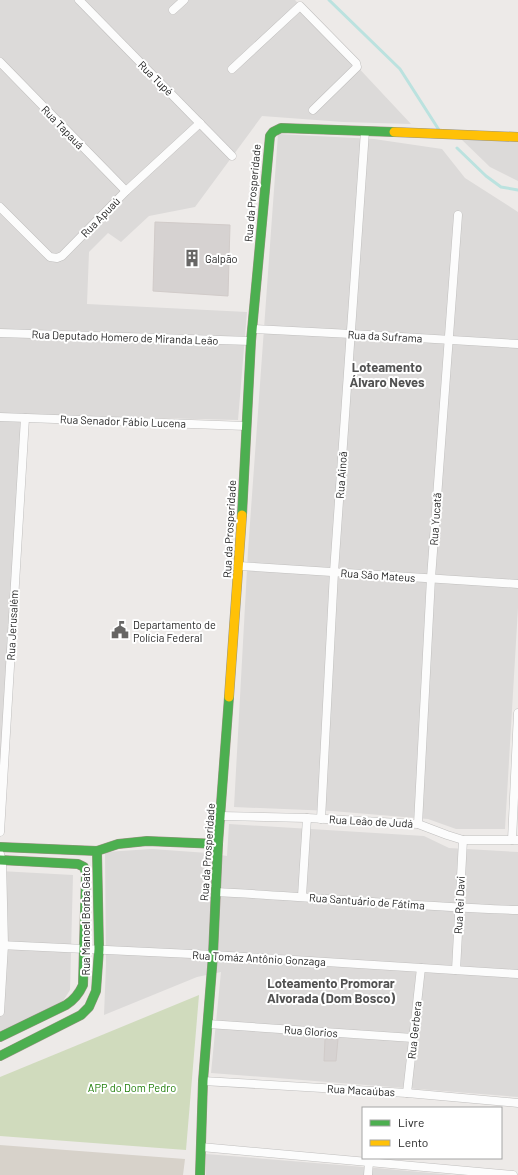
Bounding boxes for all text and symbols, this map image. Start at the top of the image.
street label: Rua Tupé [136,58,176,98]
street label: Rua Tapauá [39,103,87,151]
street label: Rua da Prosperidade [241,143,263,242]
street label: Rua Apuaú [78,194,122,240]
building icon: Galpão [182,248,202,268]
place label: Galpão [205,252,237,265]
street label: Rua Deputado Homero de Miranda Leão [31,327,219,347]
street label: Rua da Suframa [347,328,423,344]
district label: Loteamento Álvaro Neves [349,359,425,390]
street label: Rua Senador Fábio Lucena [60,412,186,430]
street label: Rua Ainoã [333,451,349,499]
street label: Rua da Prosperidade [220,479,238,578]
street label: Rua Yucatã [427,492,443,546]
street label: Rua São Mateus [340,566,416,584]
street label: Rua Jerusalém [4,589,20,661]
place label: Departamento de Polícia Federal [133,618,216,644]
public building icon: Departamento de Polícia Federal [110,620,130,640]
street label: Rua da Prosperidade [197,802,217,901]
street label: Rua Leão de Judá [329,812,413,830]
street label: Rua Manoel Borba Gato [79,866,92,976]
street label: Rua Rei Davi [451,875,467,934]
street label: Rua Santuário de Fátima [309,890,425,912]
street label: Rua Tomáz Antônio Gonzaga [192,948,326,968]
district label: Loteamento Promorar Alvorada (Dom Bosco) [267,975,395,1006]
street label: Rua Gerbera [404,1000,424,1060]
street label: Rua Glorios [284,1023,338,1039]
park label: APP do Dom Pedro [88,1081,176,1094]
street label: Rua Macaúbas [327,1082,395,1098]
legend [362,1107,502,1159]
text: Livre [398,1115,424,1129]
text: Lento [398,1135,428,1149]

